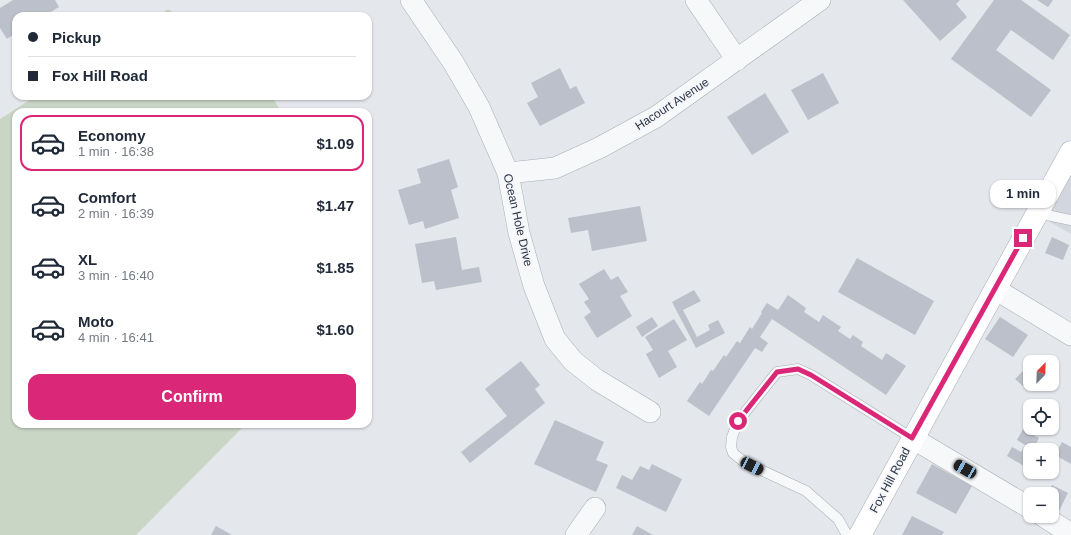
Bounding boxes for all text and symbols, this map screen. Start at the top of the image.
text: Pickup [52,29,101,46]
text: Fox Hill Road [52,67,148,84]
street label: Hacourt Avenue [632,75,712,133]
icon: car [30,125,66,161]
text: Economy [78,127,146,144]
text: $1.09 [316,135,354,152]
text: 1 min · 16:38 [78,144,154,159]
street label: Ocean Hole Drive [501,172,536,268]
callout: 1 min [990,180,1056,208]
text: 1 min [1006,186,1040,201]
icon: car [30,187,66,223]
text: Comfort [78,189,136,206]
text: $1.47 [316,197,354,214]
text: 2 min · 16:39 [78,206,154,221]
route end [1014,229,1032,247]
icon: car [30,249,66,285]
text: XL [78,251,97,268]
text: $1.85 [316,259,354,276]
text: 3 min · 16:40 [78,268,154,283]
icon: car [30,311,66,347]
text: Moto [78,313,114,330]
text: $1.60 [316,321,354,338]
text: 4 min · 16:41 [78,330,154,345]
north arrow [1023,355,1059,391]
map controls [1023,355,1059,523]
button: Confirm [28,374,356,420]
button: locate [1023,399,1059,435]
route start [729,412,747,430]
button: + [1023,443,1059,479]
street label: Fox Hill Road [867,445,913,515]
car [739,455,765,477]
car [952,458,978,480]
button: − [1023,487,1059,523]

